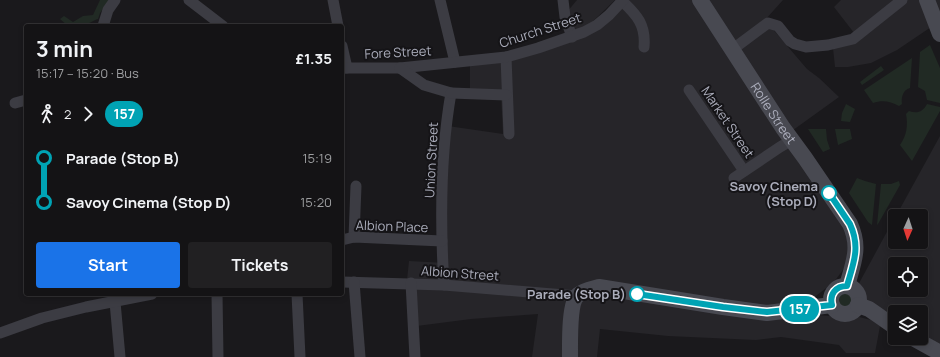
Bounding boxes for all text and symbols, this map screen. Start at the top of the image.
street label: Church Street [497,8,583,52]
text: 3 min [36,34,93,64]
street label: Fore Street [364,41,432,63]
text: £1.35 [295,48,332,69]
text: 15:17 – 15:20 · Bus [36,64,139,82]
street label: Rolle Street [747,79,801,148]
street label: Market Street [697,83,759,161]
icon: walk [36,103,58,125]
icon: forward [77,103,99,125]
text: 157 [113,104,135,123]
text: 2 [64,105,71,123]
street label: Union Street [420,122,442,198]
text: Parade (Stop B) [66,148,180,169]
text: 15:19 [302,149,332,167]
place label: Savoy Cinema (Stop D) [730,177,818,210]
marker: Savoy Cinema (Stop D) [821,185,837,201]
text: Savoy Cinema (Stop D) [66,192,232,213]
text: 15:20 [300,193,332,211]
north arrow [888,209,928,249]
map controls [888,209,928,345]
street label: Albion Place [355,216,429,236]
button: Start [36,242,180,288]
button: Tickets [188,242,332,288]
button: locate [888,257,928,297]
street label: Albion Street [420,261,500,285]
place label: Parade (Stop B) [527,285,626,303]
marker: Parade (Stop B) [629,286,645,302]
line badge: 157 [777,296,823,322]
text: 157 [789,299,811,318]
button: layers [888,305,928,345]

